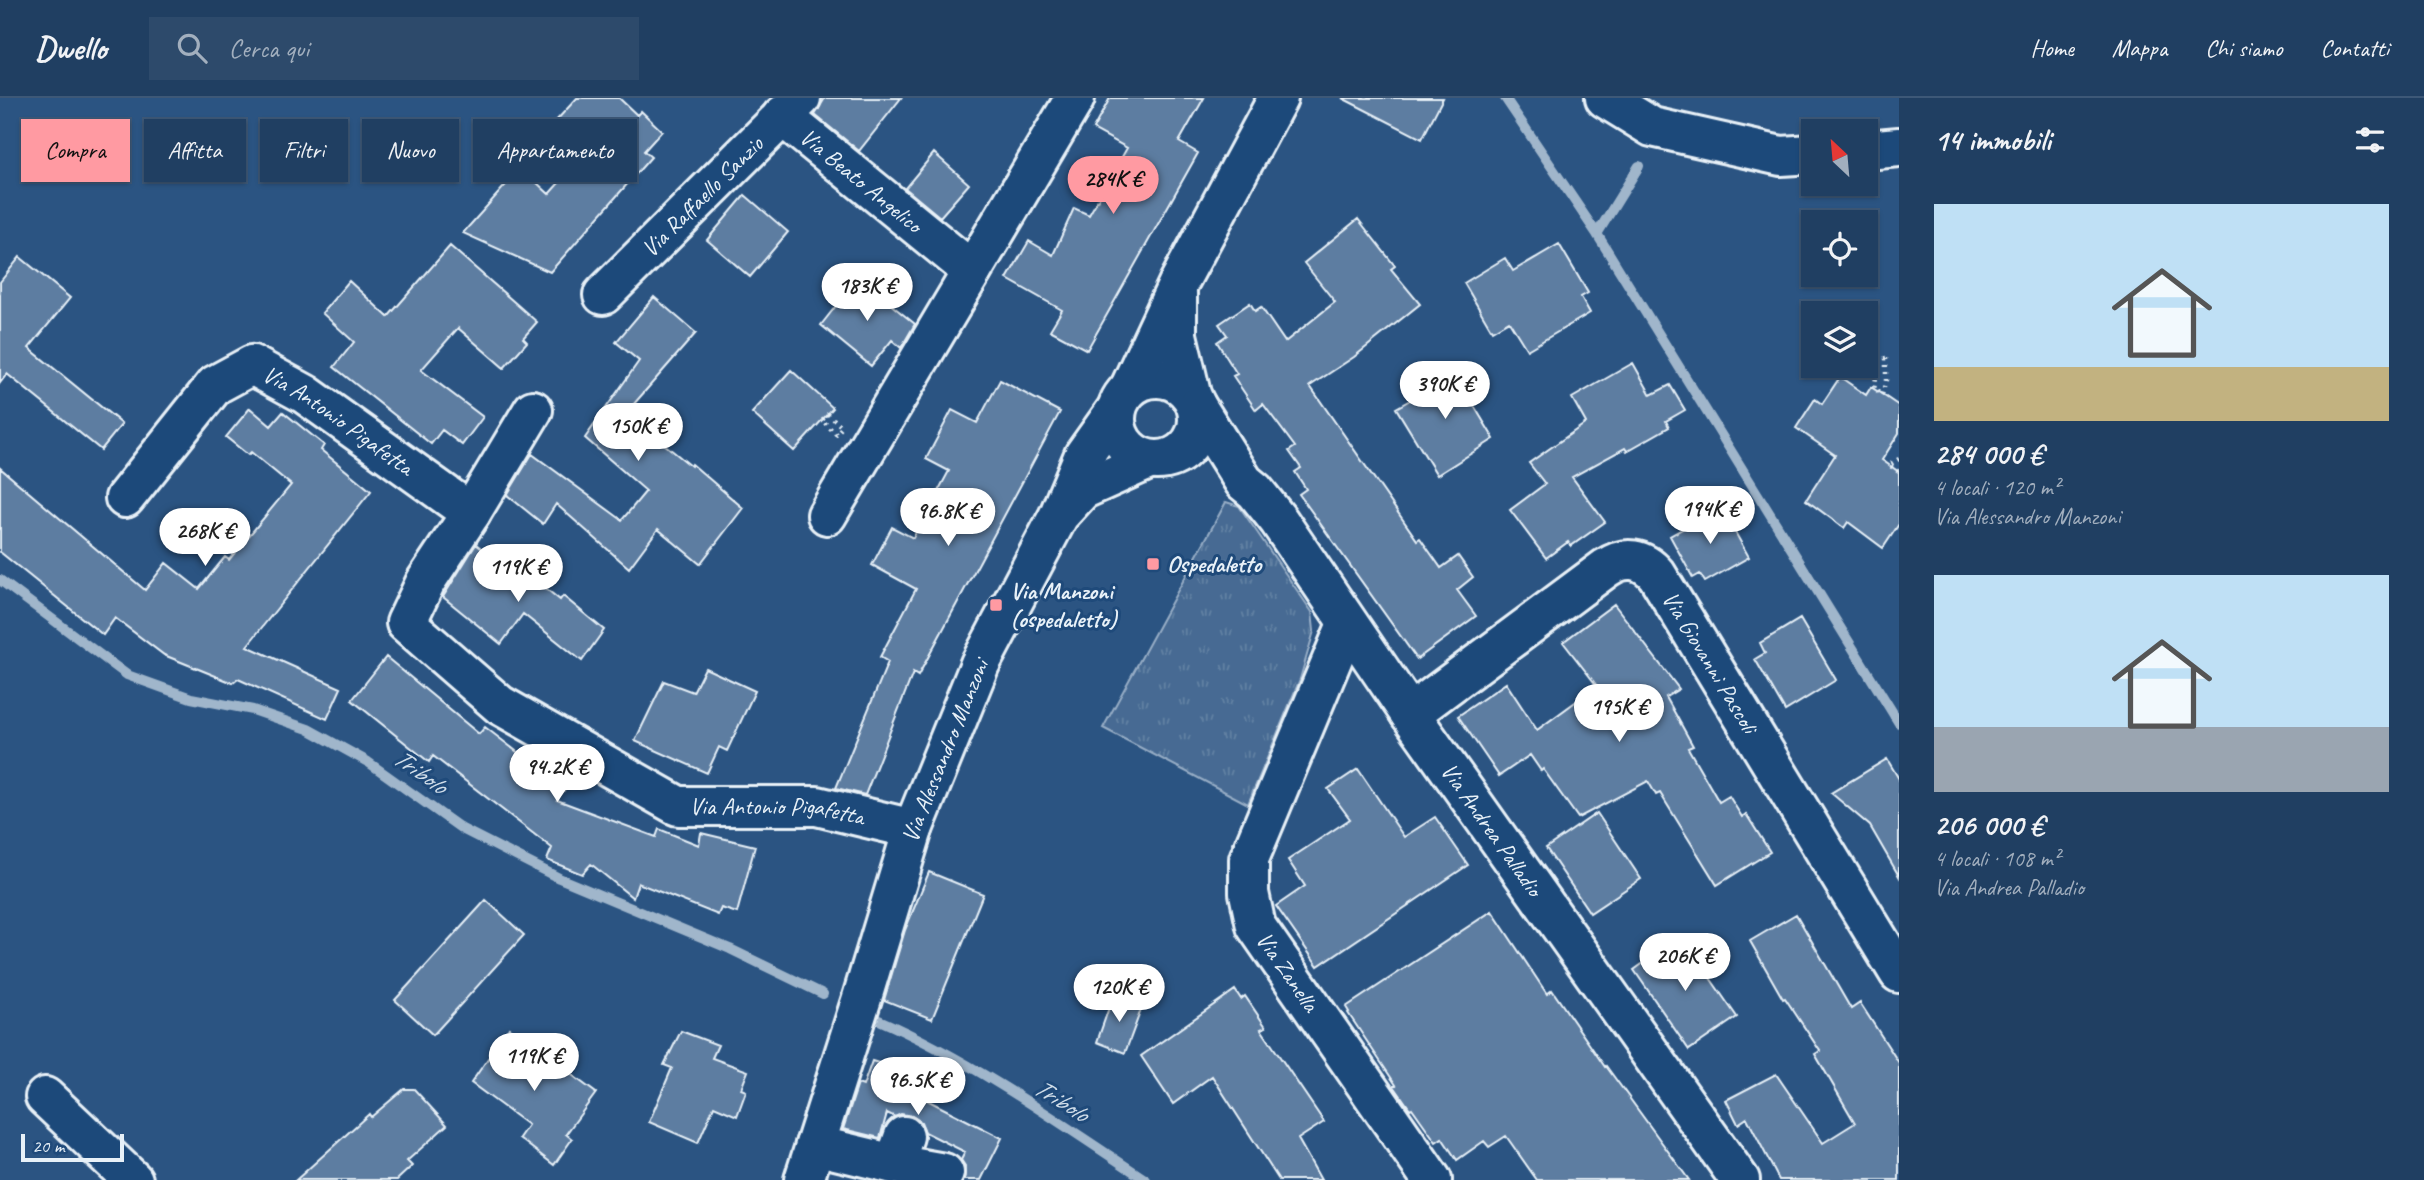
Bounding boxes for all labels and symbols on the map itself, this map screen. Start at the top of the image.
north arrow [1801,119,1878,196]
street label: Via Beato Angelico [794,122,930,241]
street label: Via Raffaello Sanzio [635,128,770,263]
pin: 284K € [1056,156,1170,216]
pin: 183K € [810,264,924,323]
street label: Via Antonio Pigafetta [258,359,421,483]
pin: 390K € [1388,362,1502,421]
pin: 150K € [581,404,695,463]
pin: 194K € [1653,486,1767,546]
pin: 96.8K € [883,489,1013,548]
pin: 268K € [148,508,262,568]
pin: 119K € [461,545,575,604]
place label: Ospedaletto [1167,549,1264,579]
marker: Ospedaletto [1145,556,1161,572]
place label: Via Manzoni (ospedaletto) [1010,576,1119,634]
street label: Via Giovanni Pascoli [1655,586,1766,742]
marker: Via Manzoni (ospedaletto) [988,597,1004,613]
street label: Via Alessandro Manzoni [895,651,996,846]
pin: 195K € [1562,684,1676,744]
water label: Tribolo [387,741,456,803]
pin: 94.2K € [492,744,622,804]
street label: Via Andrea Palladio [1434,757,1551,904]
street label: Via Antonio Pigafetta [690,791,869,832]
street label: Via Zanella [1250,926,1327,1019]
pin: 206K € [1628,934,1742,993]
pin: 120K € [1062,964,1176,1024]
pin: 119K € [477,1034,591,1093]
pin: 96.5K € [853,1058,983,1117]
water label: Tribolo [1028,1071,1098,1131]
scale bar [21,1131,124,1163]

